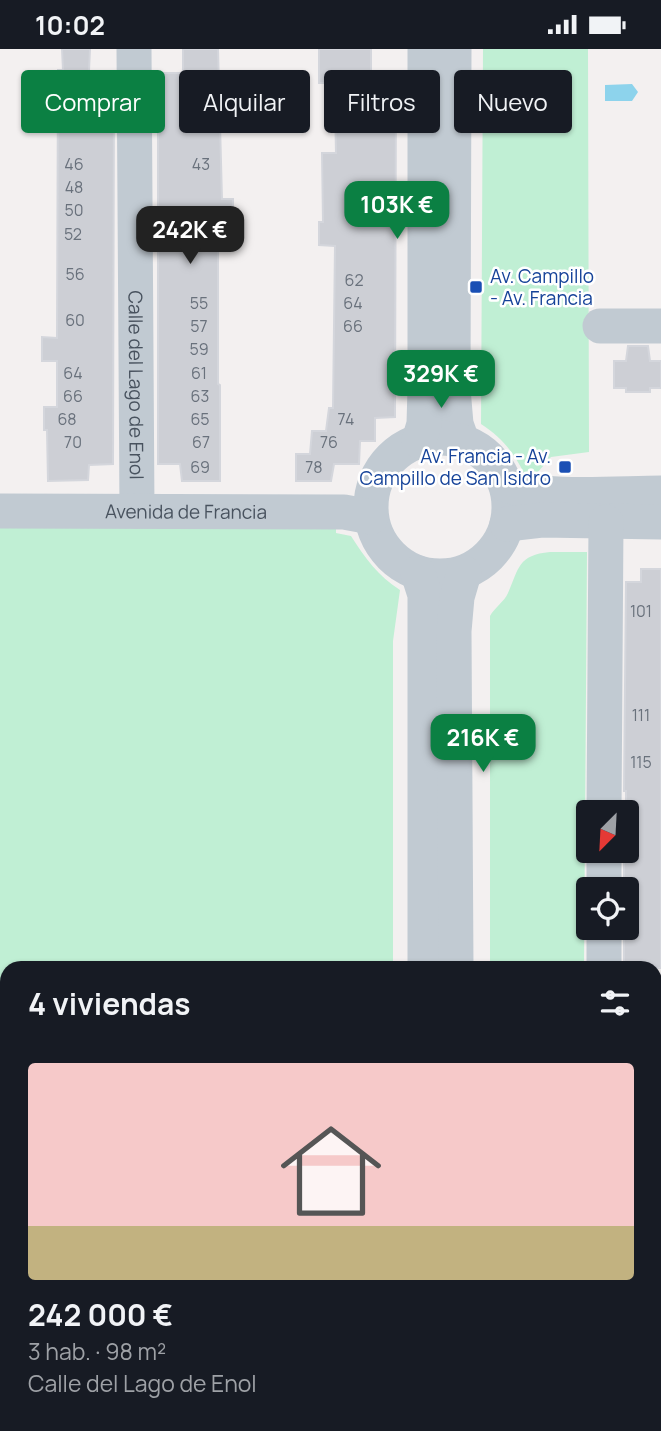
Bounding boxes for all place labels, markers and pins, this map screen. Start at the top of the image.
pin: 103K € [340,181,454,241]
pin: 242K € [133,207,247,266]
place label: Av. Campillo - Av. Francia [490,263,594,311]
marker: Av. Campillo - Av. Francia [468,279,484,295]
pin: 329K € [384,351,498,410]
place label: Av. Francia - Av. Campillo de San Isidro [360,443,551,491]
marker: Av. Francia - Av. Campillo de San Isidro [557,459,573,475]
pin: 216K € [426,715,540,774]

